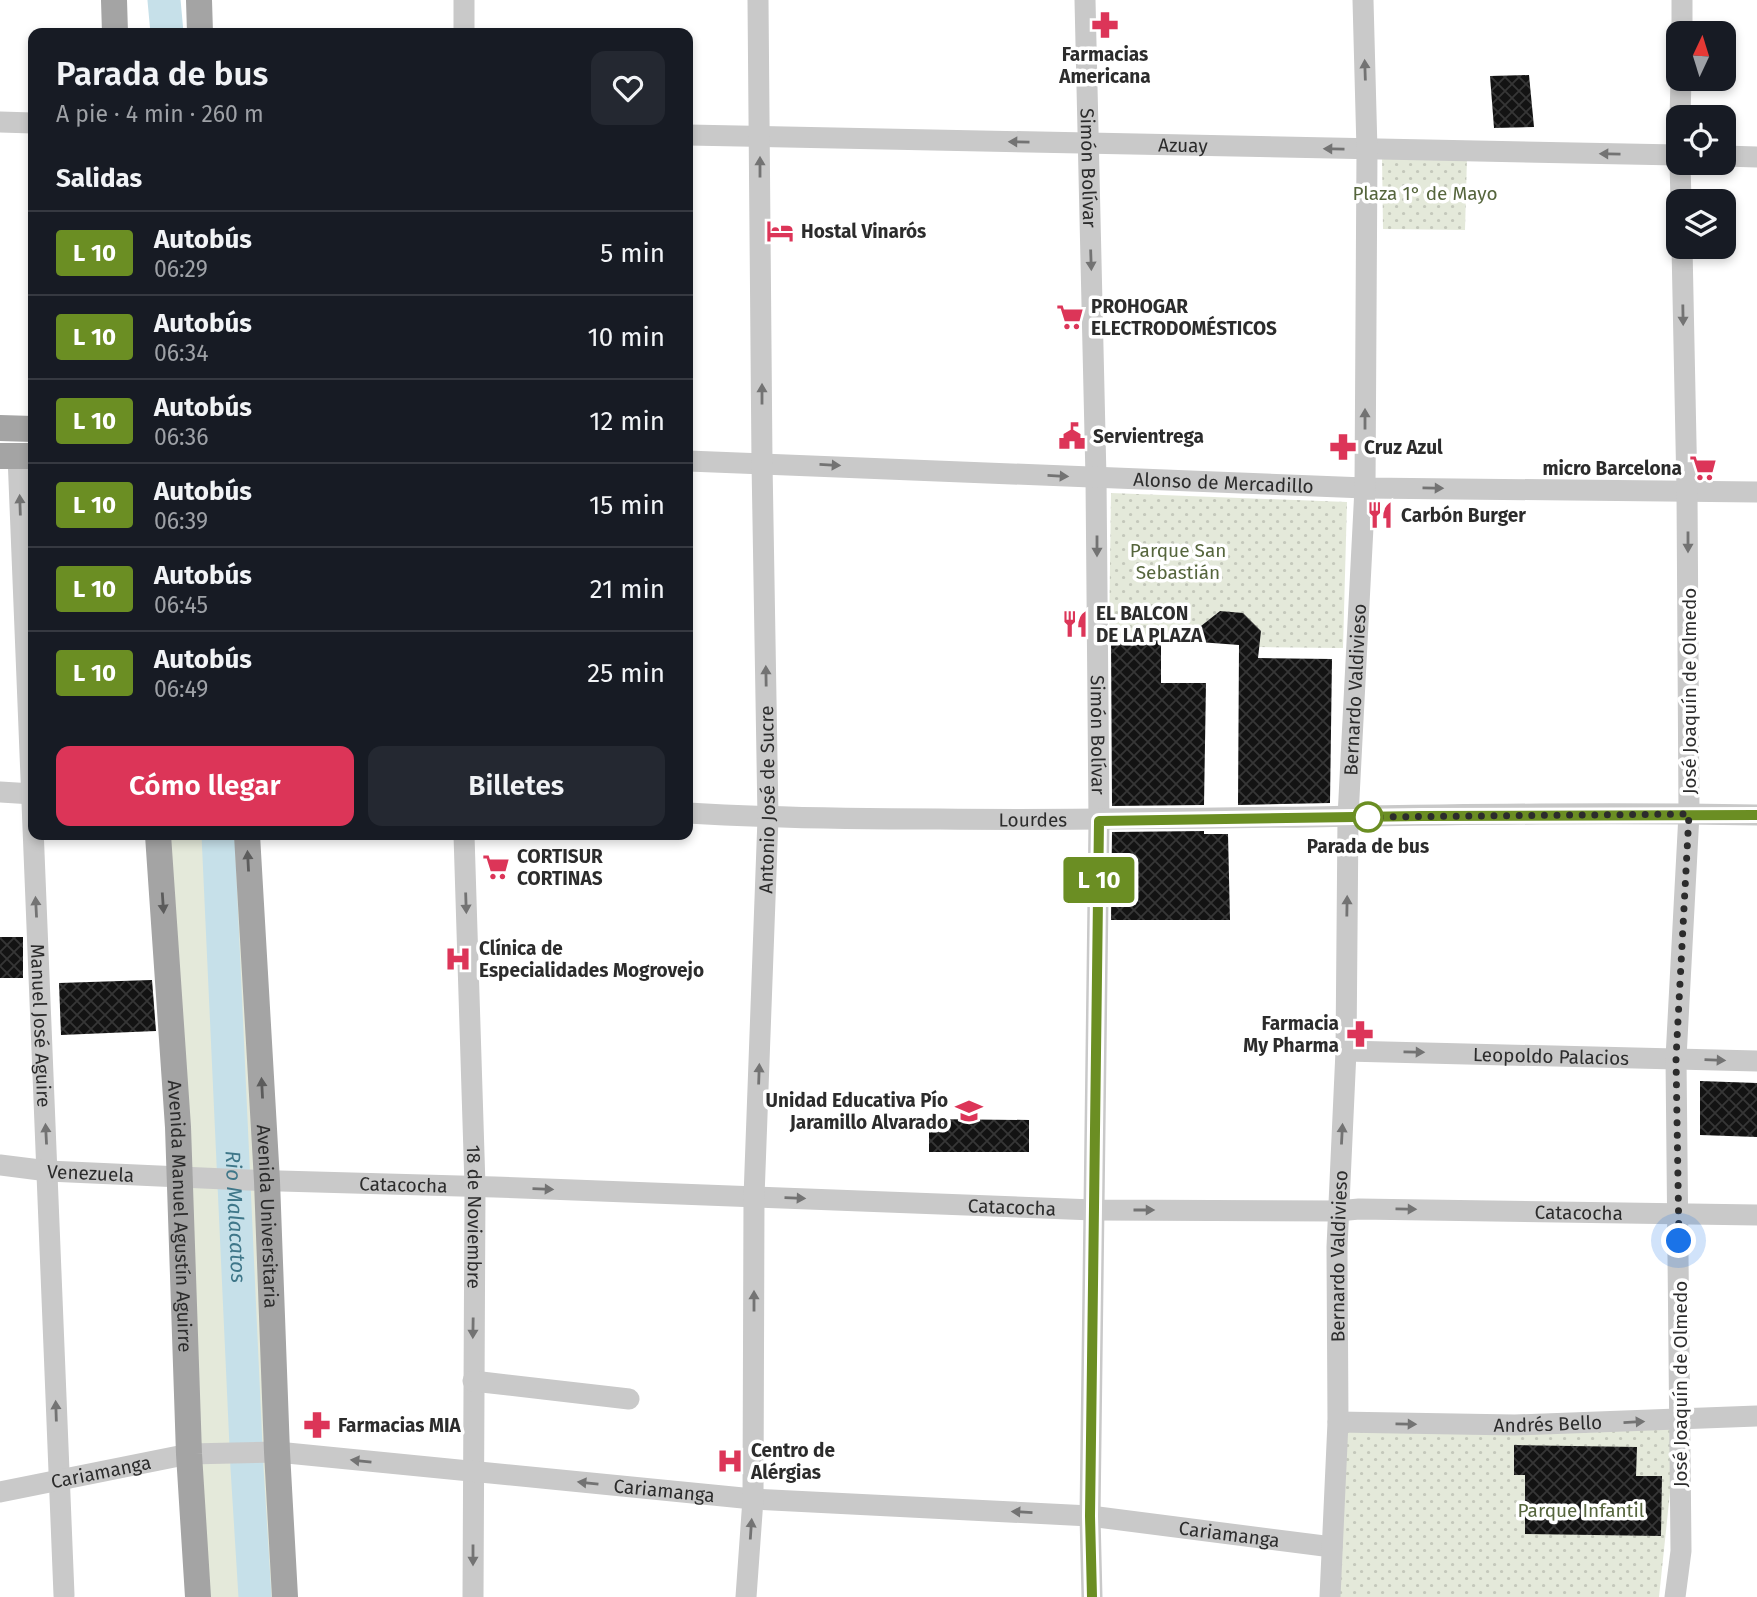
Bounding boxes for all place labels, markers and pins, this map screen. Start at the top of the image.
pharmacy icon: Farmacias Americana [1090,10,1120,40]
place label: Farmacias Americana [1058,43,1151,88]
hotel icon: Hostal Vinarós [765,216,795,246]
place label: Hostal Vinarós [801,220,926,243]
place label: PROHOGAR ELECTRODOMÉSTICOS [1091,295,1277,340]
supermarket icon: PROHOGAR ELECTRODOMÉSTICOS [1055,302,1085,332]
public building icon: Servientrega [1057,421,1087,451]
place label: Servientrega [1093,425,1204,448]
pharmacy icon: Cruz Azul [1328,432,1358,462]
place label: Cruz Azul [1364,436,1443,459]
supermarket icon: micro Barcelona [1688,453,1718,483]
place label: micro Barcelona [1542,457,1682,480]
restaurant icon: Carbón Burger [1365,500,1395,530]
place label: Carbón Burger [1401,504,1526,527]
place label: EL BALCON DE LA PLAZA [1096,602,1203,647]
restaurant icon: EL BALCON DE LA PLAZA [1060,609,1090,639]
marker: Parada de bus [1353,802,1383,832]
place label: Parada de bus [1307,835,1429,858]
place label: CORTISUR CORTINAS [517,845,603,890]
supermarket icon: CORTISUR CORTINAS [481,852,511,882]
place label: Clínica de Especialidades Mogrovejo [479,937,704,982]
hospital icon: Clínica de Especialidades Mogrovejo [443,944,473,974]
place label: Farmacia My Pharma [1243,1012,1339,1057]
pharmacy icon: Farmacia My Pharma [1345,1019,1375,1049]
place label: Unidad Educativa Pío Jaramillo Alvarado [766,1089,948,1134]
school or university icon: Unidad Educativa Pío Jaramillo Alvarado [954,1096,984,1126]
pharmacy icon: Farmacias MIA [302,1410,332,1440]
place label: Farmacias MIA [338,1414,461,1437]
place label: Centro de Alérgias [750,1439,835,1484]
hospital icon: Centro de Alérgias [715,1446,745,1476]

